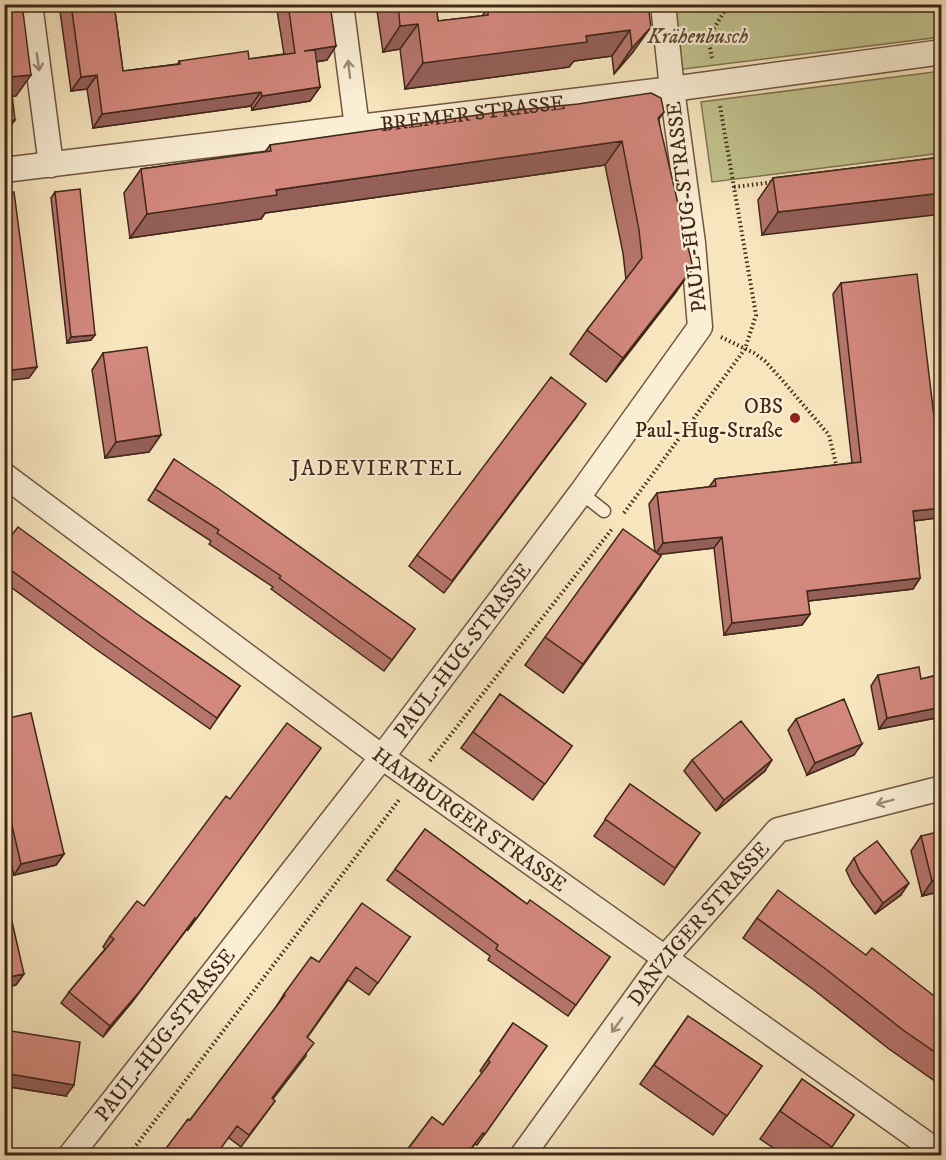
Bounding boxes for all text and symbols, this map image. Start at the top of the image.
park label: Krähenbusch [647,24,748,50]
one-way arrow [32,52,43,72]
one-way arrow [344,60,355,79]
street label: BREMER STRASSE [379,90,567,138]
street label: PAUL-HUG-STRASSE [661,100,713,314]
place label: OBS Paul-Hug-Straße [635,394,783,444]
marker: OBS Paul-Hug-Straße [788,411,802,425]
district label: JADEVIERTEL [289,455,463,482]
street label: PAUL-HUG-STRASSE [389,558,538,744]
street label: HAMBURGER STRASSE [366,742,571,898]
one-way arrow [876,797,895,809]
street label: DANZIGER STRASSE [623,836,776,1011]
street label: PAUL-HUG-STRASSE [90,943,241,1127]
one-way arrow [611,1016,623,1032]

